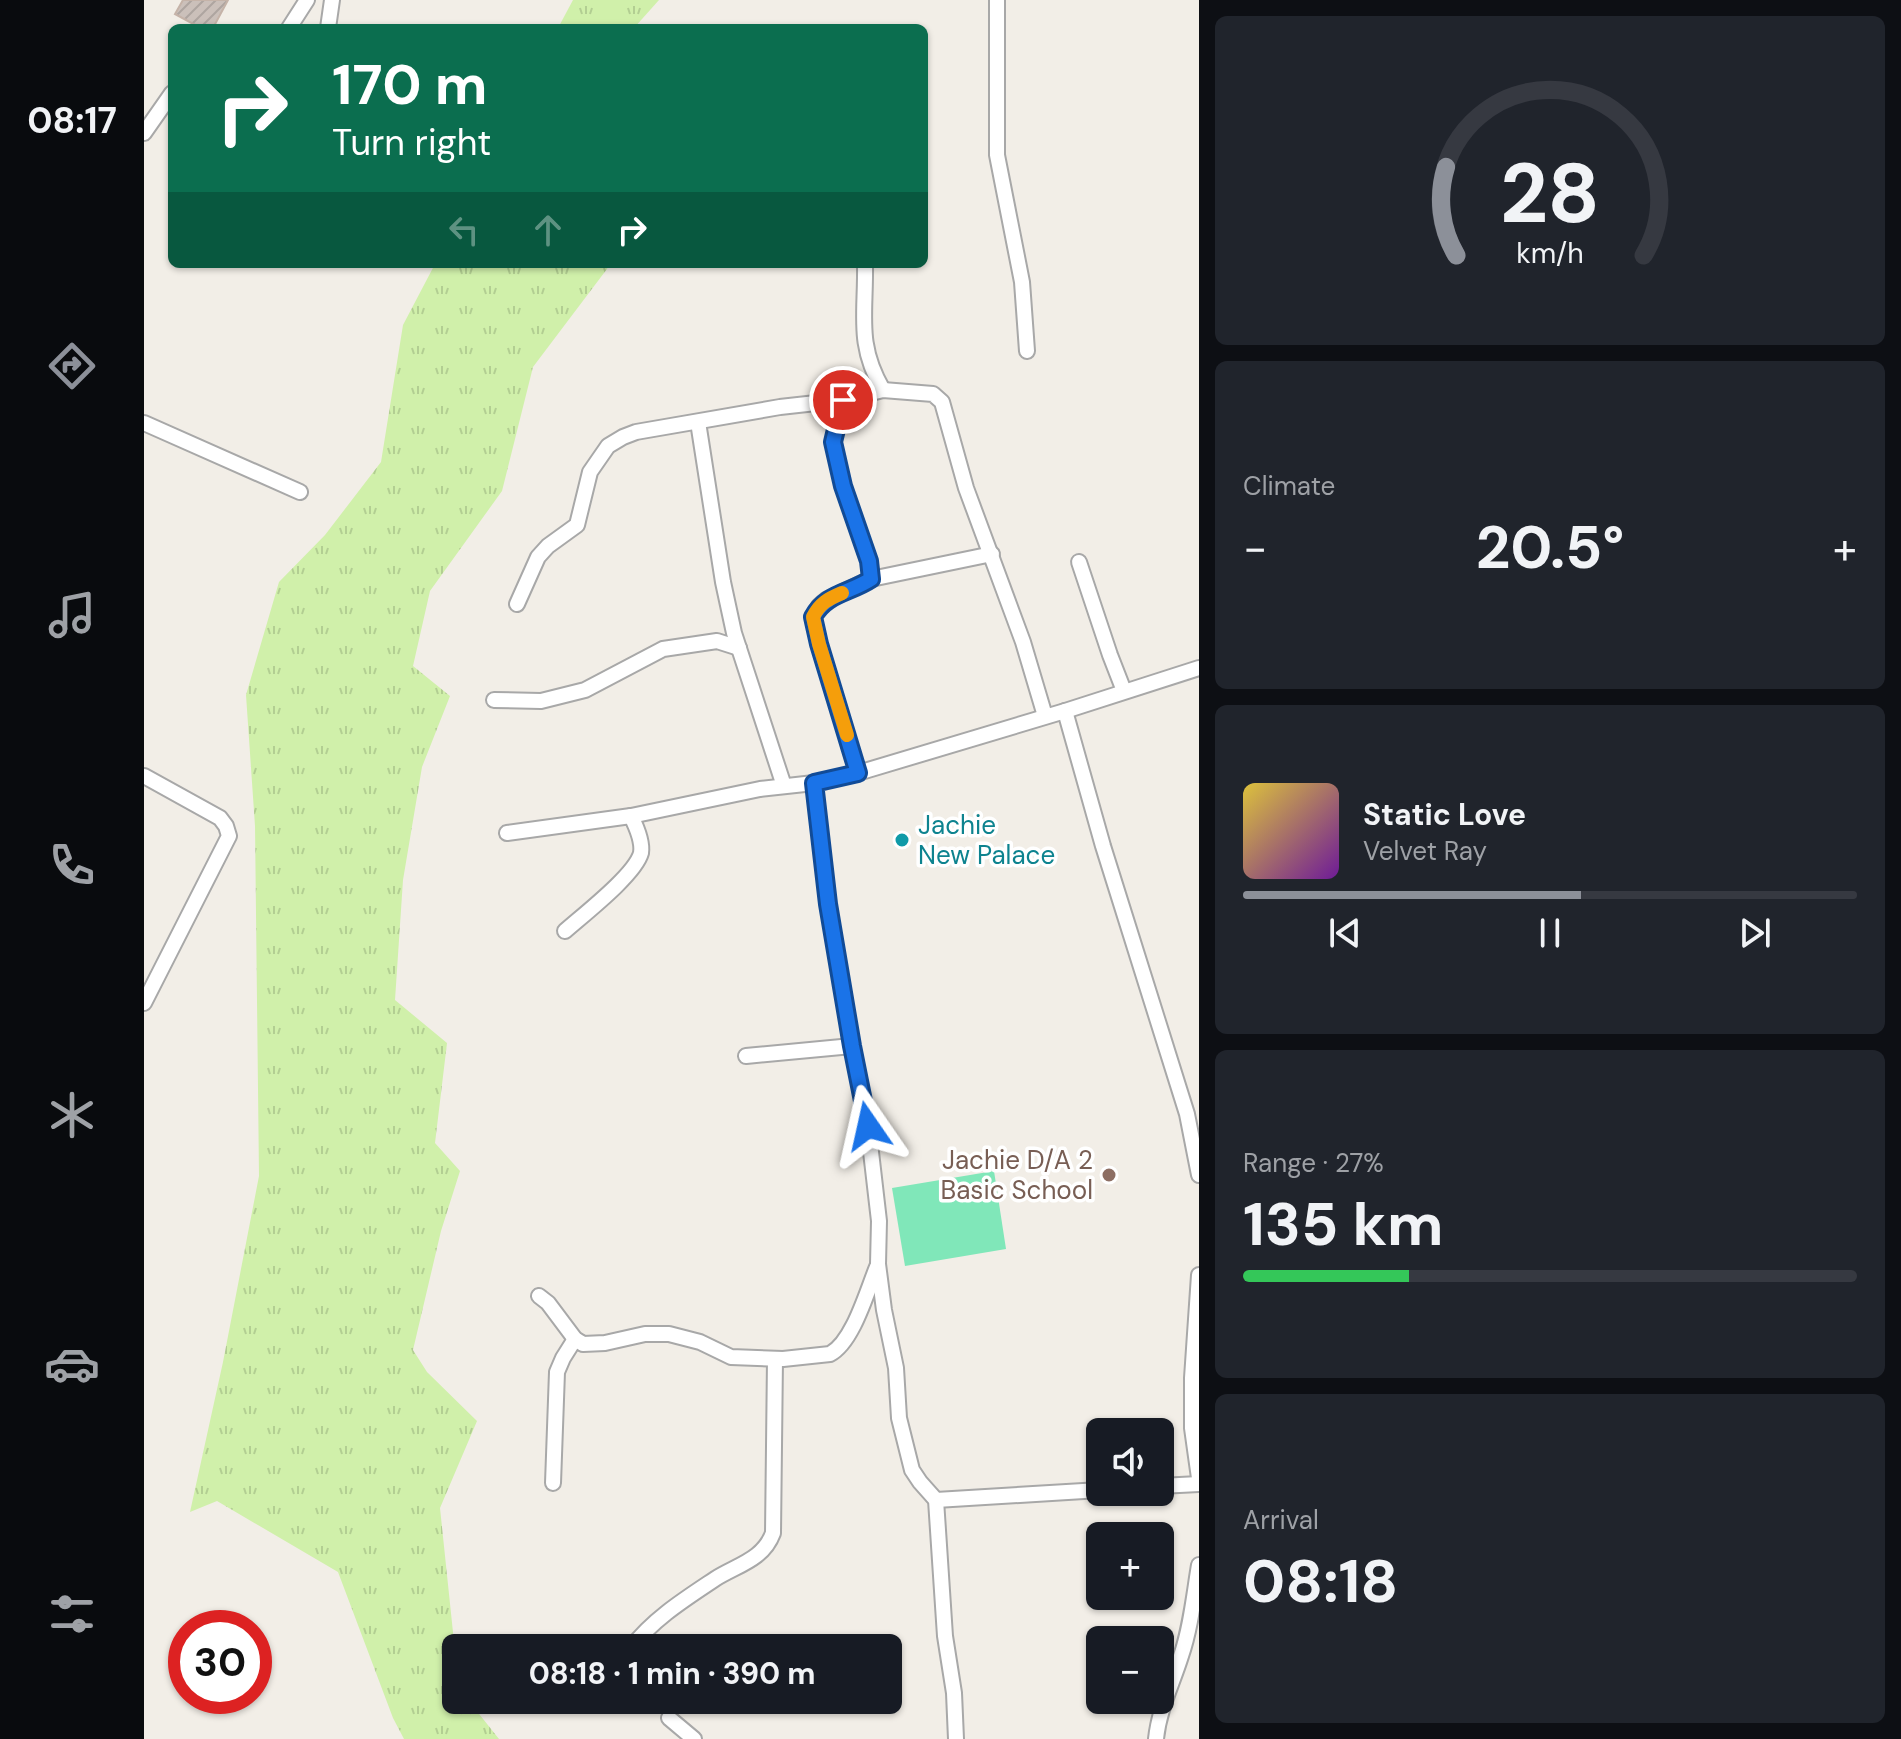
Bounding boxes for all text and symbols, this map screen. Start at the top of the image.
text: 170 m [332,48,487,121]
icon: right [200,56,304,160]
text: 08:17 [27,97,117,144]
text: Turn right [332,119,491,166]
text: 28 [1500,139,1600,248]
icon: left [442,208,486,252]
icon: ahead [526,208,570,252]
icon: right [610,208,654,252]
text: km/h [1516,235,1584,272]
icon: directions [44,338,100,394]
pin [809,366,877,434]
icon: arrive [821,378,865,422]
text: Climate [1243,469,1335,503]
text: 20.5° [1476,508,1624,587]
text: − [1243,519,1267,577]
text: + [1833,519,1857,577]
icon: music [44,587,100,643]
text: Static Love [1363,795,1526,834]
place label: Jachie New Palace [918,808,1055,872]
marker: Jachie New Palace [893,831,911,849]
text: Velvet Ray [1363,834,1487,868]
icon: phone [44,837,100,893]
icon: previous [1323,911,1367,955]
icon: pause [1528,911,1572,955]
icon: next [1733,911,1777,955]
position arrow [826,1084,910,1168]
icon: climate [44,1087,100,1143]
place label: Jachie D/A 2 Basic School [941,1143,1093,1207]
text: Range · 27% [1243,1146,1384,1180]
marker: Jachie D/A 2 Basic School [1100,1166,1118,1184]
text: 135 km [1243,1185,1444,1264]
icon: car [44,1336,100,1392]
map controls [1086,1418,1174,1714]
button: sound [1086,1418,1174,1506]
text: Arrival [1243,1503,1319,1537]
button: + [1086,1522,1174,1610]
text: 08:18 [1243,1542,1398,1621]
icon: filters [44,1586,100,1642]
speed limit sign: 30 [168,1610,272,1714]
button: − [1086,1626,1174,1714]
text: 08:18 · 1 min · 390 m [529,1654,815,1693]

